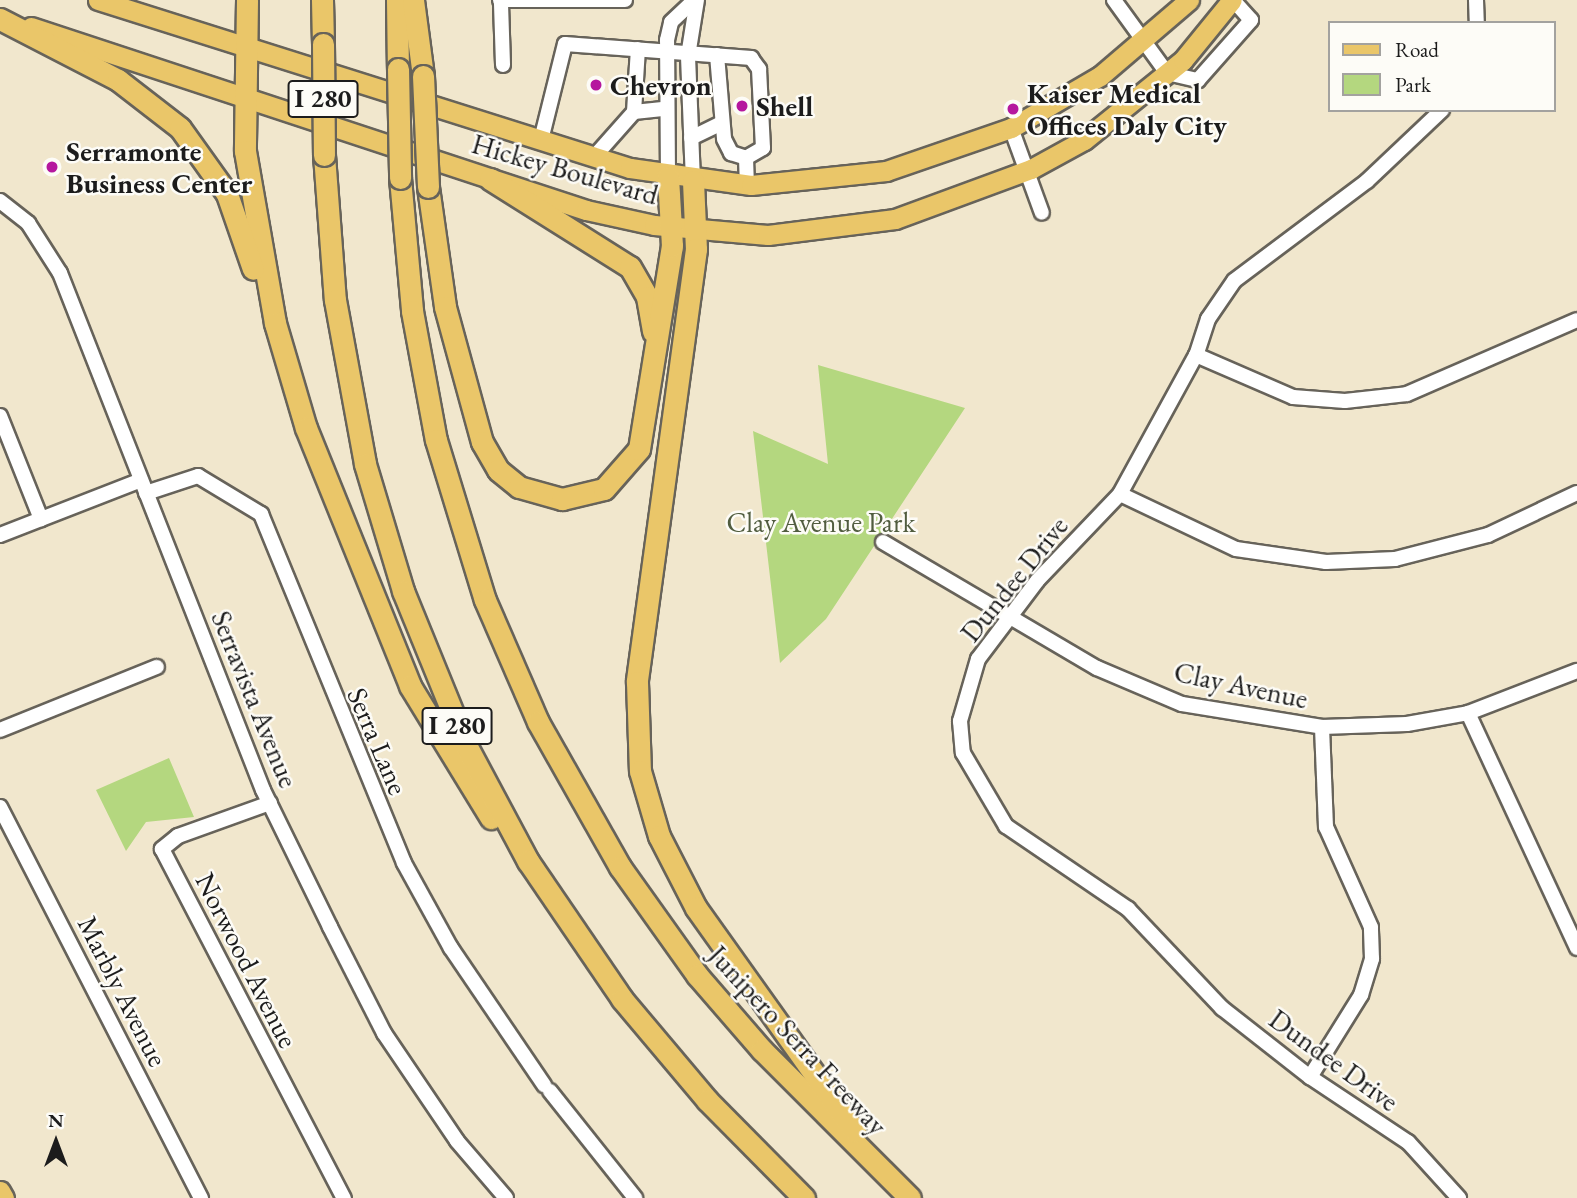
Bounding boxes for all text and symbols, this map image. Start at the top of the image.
legend [1328,21,1556,112]
text: Road [1395,36,1439,63]
place label: Chevron [610,68,712,102]
text: Park [1395,71,1431,98]
road number: I 280 [286,76,360,122]
place label: Kaiser Medical Offices Daly City [1027,76,1227,142]
marker: Chevron [588,77,604,93]
place label: Shell [756,89,813,123]
marker: Shell [734,98,750,114]
marker: Kaiser Medical Offices Daly City [1005,101,1021,117]
street label: Hickey Boulevard [468,126,662,212]
place label: Serramonte Business Center [66,134,252,200]
marker: Serramonte Business Center [44,159,60,175]
park label: Clay Avenue Park [726,505,916,539]
street label: Dundee Drive [953,509,1075,649]
street label: Serravista Avenue [204,606,306,792]
street label: Clay Avenue [1171,654,1311,716]
street label: Serra Lane [341,683,415,799]
road number: I 280 [420,704,494,748]
street label: Norwood Avenue [189,867,305,1053]
street label: Marbly Avenue [71,910,175,1072]
street label: Junipero Serra Freeway [702,938,894,1142]
street label: Dundee Drive [1263,1002,1405,1118]
north arrow [21,1107,91,1177]
text: N [48,1108,64,1133]

